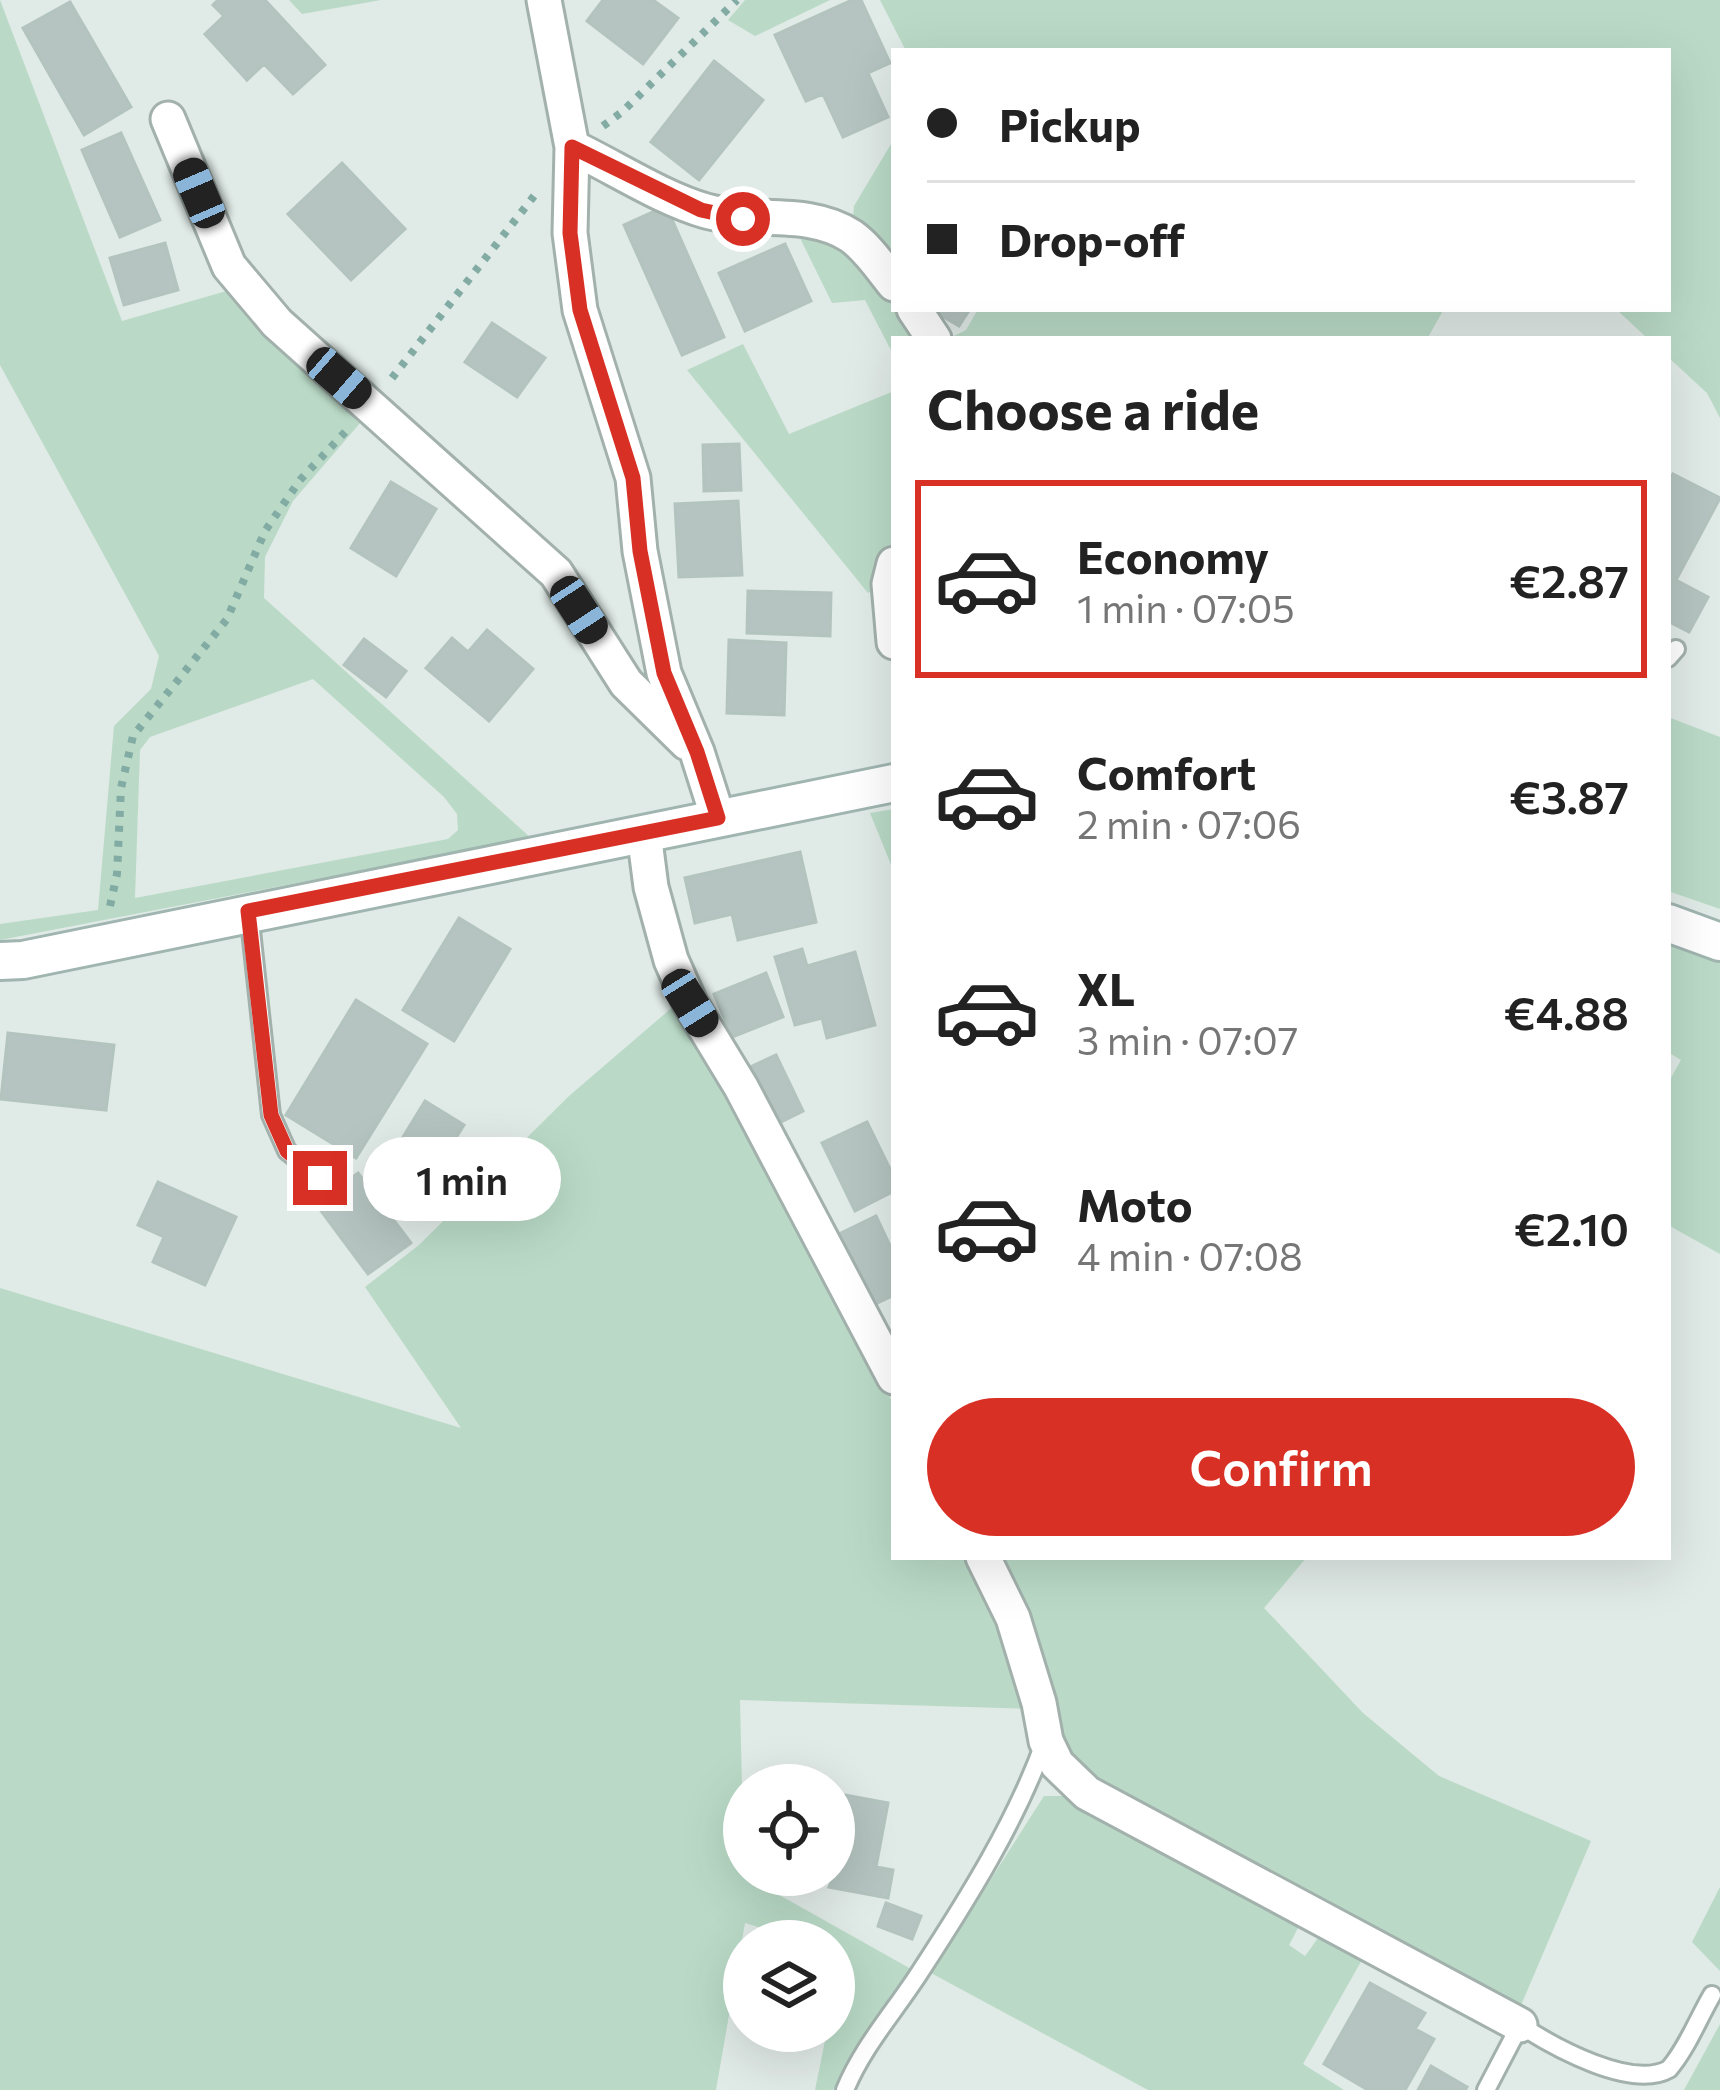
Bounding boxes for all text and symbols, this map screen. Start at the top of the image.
text: Pickup [999,96,1141,151]
car [168,153,230,233]
route start [716,192,770,246]
text: Drop-off [999,211,1185,266]
car [300,341,378,415]
text: Choose a ride [927,375,1259,441]
icon: car [933,525,1041,633]
text: Economy [1077,528,1269,583]
text: €2.87 [1509,552,1629,607]
car [544,570,614,650]
text: 1 min · 07:05 [1077,583,1295,631]
icon: car [933,741,1041,849]
text: Comfort [1077,744,1256,799]
text: €3.87 [1509,768,1629,823]
text: 2 min · 07:06 [1077,799,1301,847]
icon: car [933,957,1041,1065]
text: XL [1077,960,1135,1015]
car [656,963,724,1043]
text: €4.88 [1504,984,1629,1039]
text: 3 min · 07:07 [1077,1015,1298,1063]
callout: 1 min [362,1136,560,1220]
route end [293,1151,347,1205]
text: 1 min [416,1155,508,1203]
icon: car [933,1173,1041,1281]
text: Moto [1077,1176,1193,1231]
text: €2.10 [1514,1200,1629,1255]
text: 4 min · 07:08 [1077,1231,1303,1279]
button: Confirm [927,1398,1635,1536]
map controls [723,1764,855,2052]
button: locate [723,1764,855,1896]
button: layers [723,1920,855,2052]

